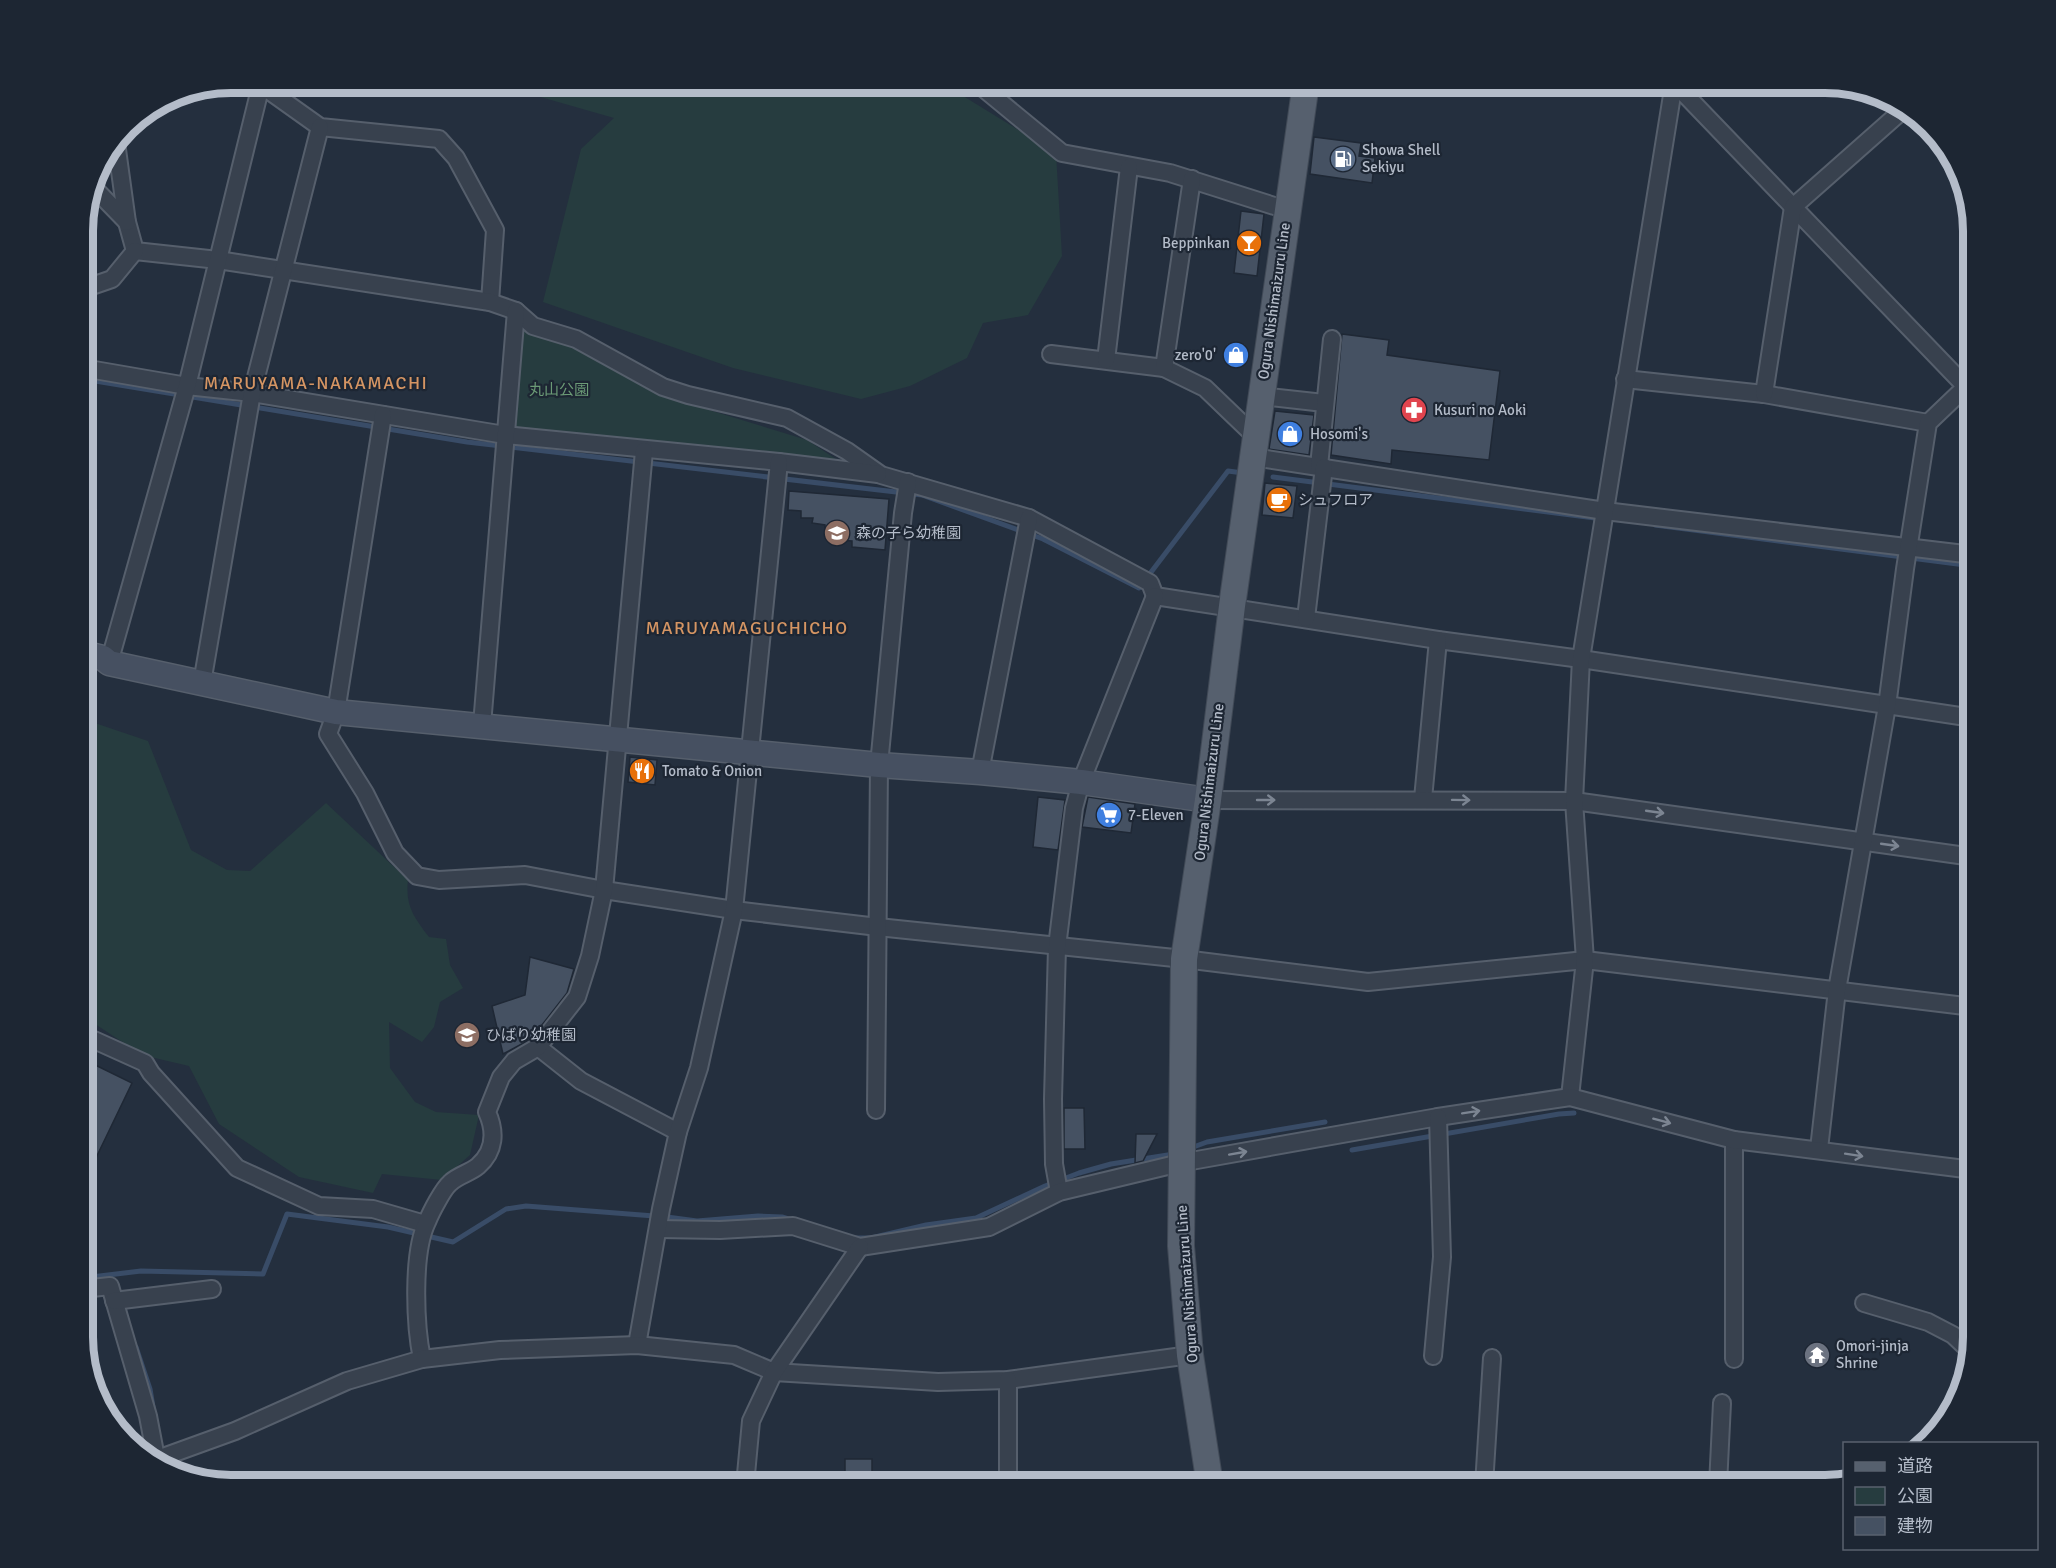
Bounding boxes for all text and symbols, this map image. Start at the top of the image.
place label: Showa Shell Sekiyu [1362,141,1440,176]
fuel station icon: Showa Shell Sekiyu [1328,144,1358,174]
street label: Ogura Nishimaizuru Line [1254,221,1294,381]
bar icon: Beppinkan [1234,228,1264,258]
place label: Beppinkan [1162,234,1230,252]
shop icon: zero'0' [1221,340,1251,370]
place label: zero'0' [1175,346,1216,364]
district label: MARUYAMA-NAKAMACHI [204,372,428,394]
park label: 丸山公園 [529,381,589,399]
pharmacy icon: Kusuri no Aoki [1399,395,1429,425]
place label: Kusuri no Aoki [1434,401,1526,419]
shop icon: Hosomi's [1275,419,1305,449]
place label: Hosomi's [1310,425,1368,443]
cafe icon: シュフロア [1264,485,1294,515]
place label: シュフロア [1298,491,1373,509]
school or university icon: 森の子ら幼稚園 [822,518,852,548]
place label: 森の子ら幼稚園 [856,524,961,542]
district label: MARUYAMAGUCHICHO [645,617,849,639]
street label: Ogura Nishimaizuru Line [1190,702,1228,862]
restaurant icon: Tomato & Onion [627,756,657,786]
place label: Tomato & Onion [662,762,762,780]
one-way arrow [1256,794,1276,806]
one-way arrow [1451,794,1471,805]
supermarket icon: 7-Eleven [1094,800,1124,830]
place label: 7-Eleven [1128,806,1184,824]
one-way arrow [1645,806,1665,817]
one-way arrow [1880,839,1899,850]
school or university icon: ひばり幼稚園 [452,1020,482,1050]
place label: ひばり幼稚園 [486,1026,576,1044]
one-way arrow [1461,1107,1481,1118]
one-way arrow [1652,1116,1671,1127]
one-way arrow [1227,1147,1247,1158]
one-way arrow [1843,1149,1863,1160]
street label: Ogura Nishimaizuru Line [1173,1204,1201,1364]
place label: Omori-jinja Shrine [1836,1337,1909,1372]
temple icon: Omori-jinja Shrine [1802,1340,1832,1370]
legend [1843,1442,2038,1550]
text: 道路 [1897,1455,1933,1477]
text: 公園 [1897,1485,1933,1507]
text: 建物 [1897,1515,1933,1537]

